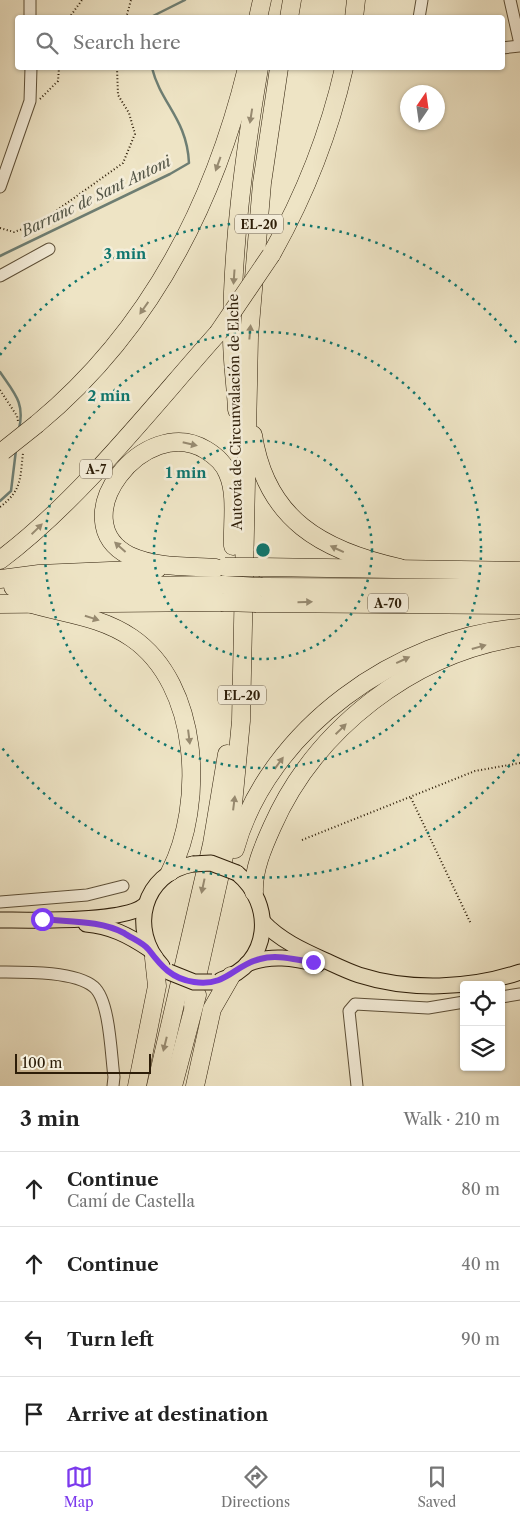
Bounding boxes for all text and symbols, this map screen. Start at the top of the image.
search box [15,15,505,70]
icon: search [33,29,61,57]
text: Search here [73,31,181,54]
north arrow [400,85,445,130]
one-way arrow [247,108,255,124]
water label: Barranc de Sant Antoni [17,151,175,241]
one-way arrow [214,157,221,172]
road number: EL-20 [235,214,283,233]
text: 3 min [104,244,147,263]
one-way arrow [229,269,237,285]
street label: Autovía de Circunvalación de Elche [224,293,246,531]
one-way arrow [139,301,149,315]
one-way arrow [246,324,254,340]
text: 2 min [87,386,131,405]
one-way arrow [182,440,197,448]
road number: A-7 [80,459,112,478]
text: 1 min [165,463,207,482]
one-way arrow [31,523,43,535]
one-way arrow [114,541,126,553]
centre of rings [254,541,272,559]
one-way arrow [330,545,344,553]
road number: A-70 [368,594,408,612]
one-way arrow [297,598,313,606]
one-way arrow [85,614,100,622]
one-way arrow [472,642,487,650]
one-way arrow [396,656,410,664]
road number: EL-20 [218,686,266,704]
one-way arrow [335,723,347,735]
one-way arrow [185,729,193,745]
one-way arrow [274,756,284,770]
one-way arrow [230,795,238,811]
one-way arrow [199,879,207,894]
route start [31,908,54,931]
route end [302,951,325,974]
map controls [460,981,505,1071]
button: locate [460,981,505,1026]
button: layers [460,1026,505,1071]
one-way arrow [161,1037,169,1052]
scale bar [15,1051,151,1074]
text: 100 m [22,1054,62,1072]
text: 3 min [20,1106,80,1131]
text: Walk · 210 m [404,1109,500,1129]
text: Continue [67,1168,159,1191]
icon: ahead [20,1175,48,1203]
text: 80 m [461,1179,500,1199]
text: Camí de Castella [67,1191,195,1211]
icon: ahead [20,1250,48,1278]
text: Continue [67,1253,159,1276]
text: 40 m [461,1254,500,1274]
icon: left [20,1325,48,1353]
text: Turn left [67,1328,154,1351]
text: 90 m [461,1329,500,1349]
icon: arrive [20,1400,48,1428]
text: Arrive at destination [67,1403,268,1426]
tab: Map [64,1463,94,1511]
tab: Directions [221,1463,290,1511]
tab: Saved [417,1463,456,1511]

